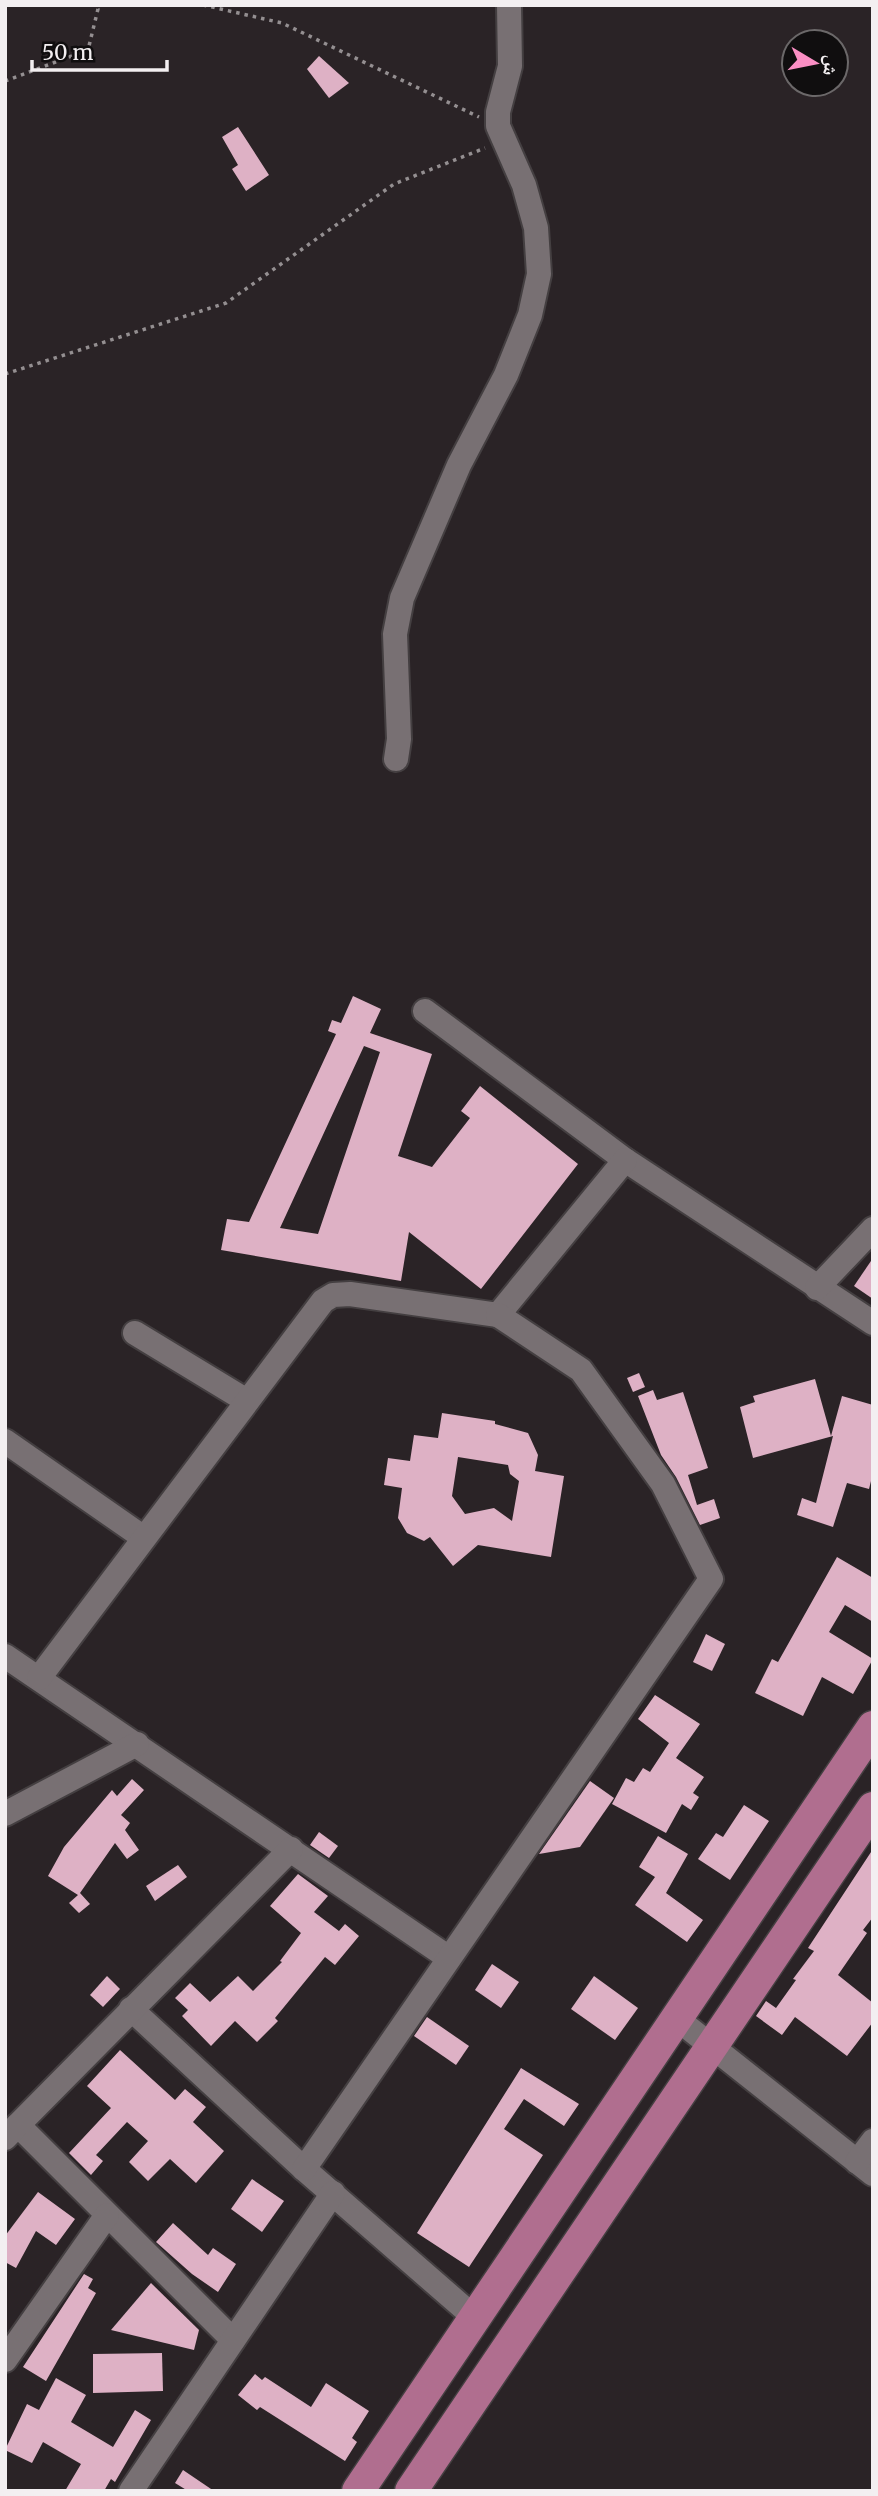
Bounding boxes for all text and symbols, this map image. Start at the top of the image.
scale bar [32,28,166,72]
north arrow [780,28,850,98]
text: 50 m [42,39,93,66]
text: ش [818,54,845,78]

